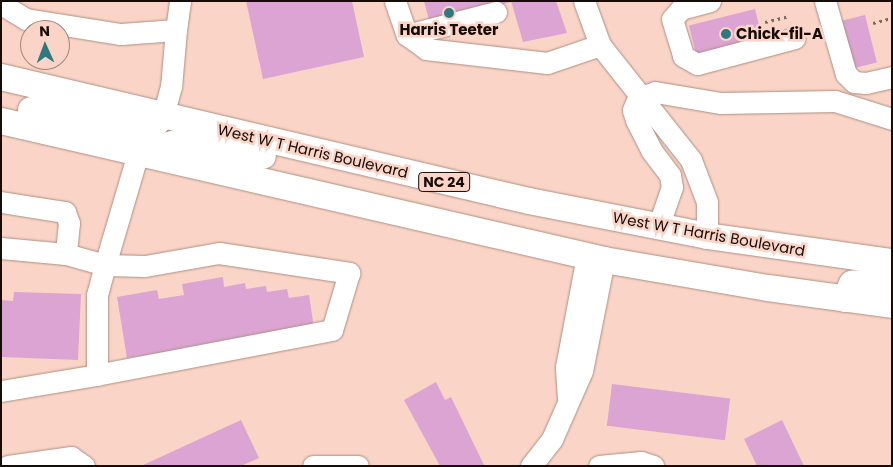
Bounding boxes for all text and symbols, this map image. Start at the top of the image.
marker: Harris Teeter [443,7,455,19]
north arrow [20,20,70,70]
text: N [39,21,50,41]
place label: Harris Teeter [399,21,499,39]
place label: Chick-fil-A [736,25,823,43]
marker: Chick-fil-A [720,28,732,40]
street label: West W T Harris Boulevard [216,120,410,182]
road number: NC 24 [418,170,470,193]
street label: West W T Harris Boulevard [611,208,807,260]

